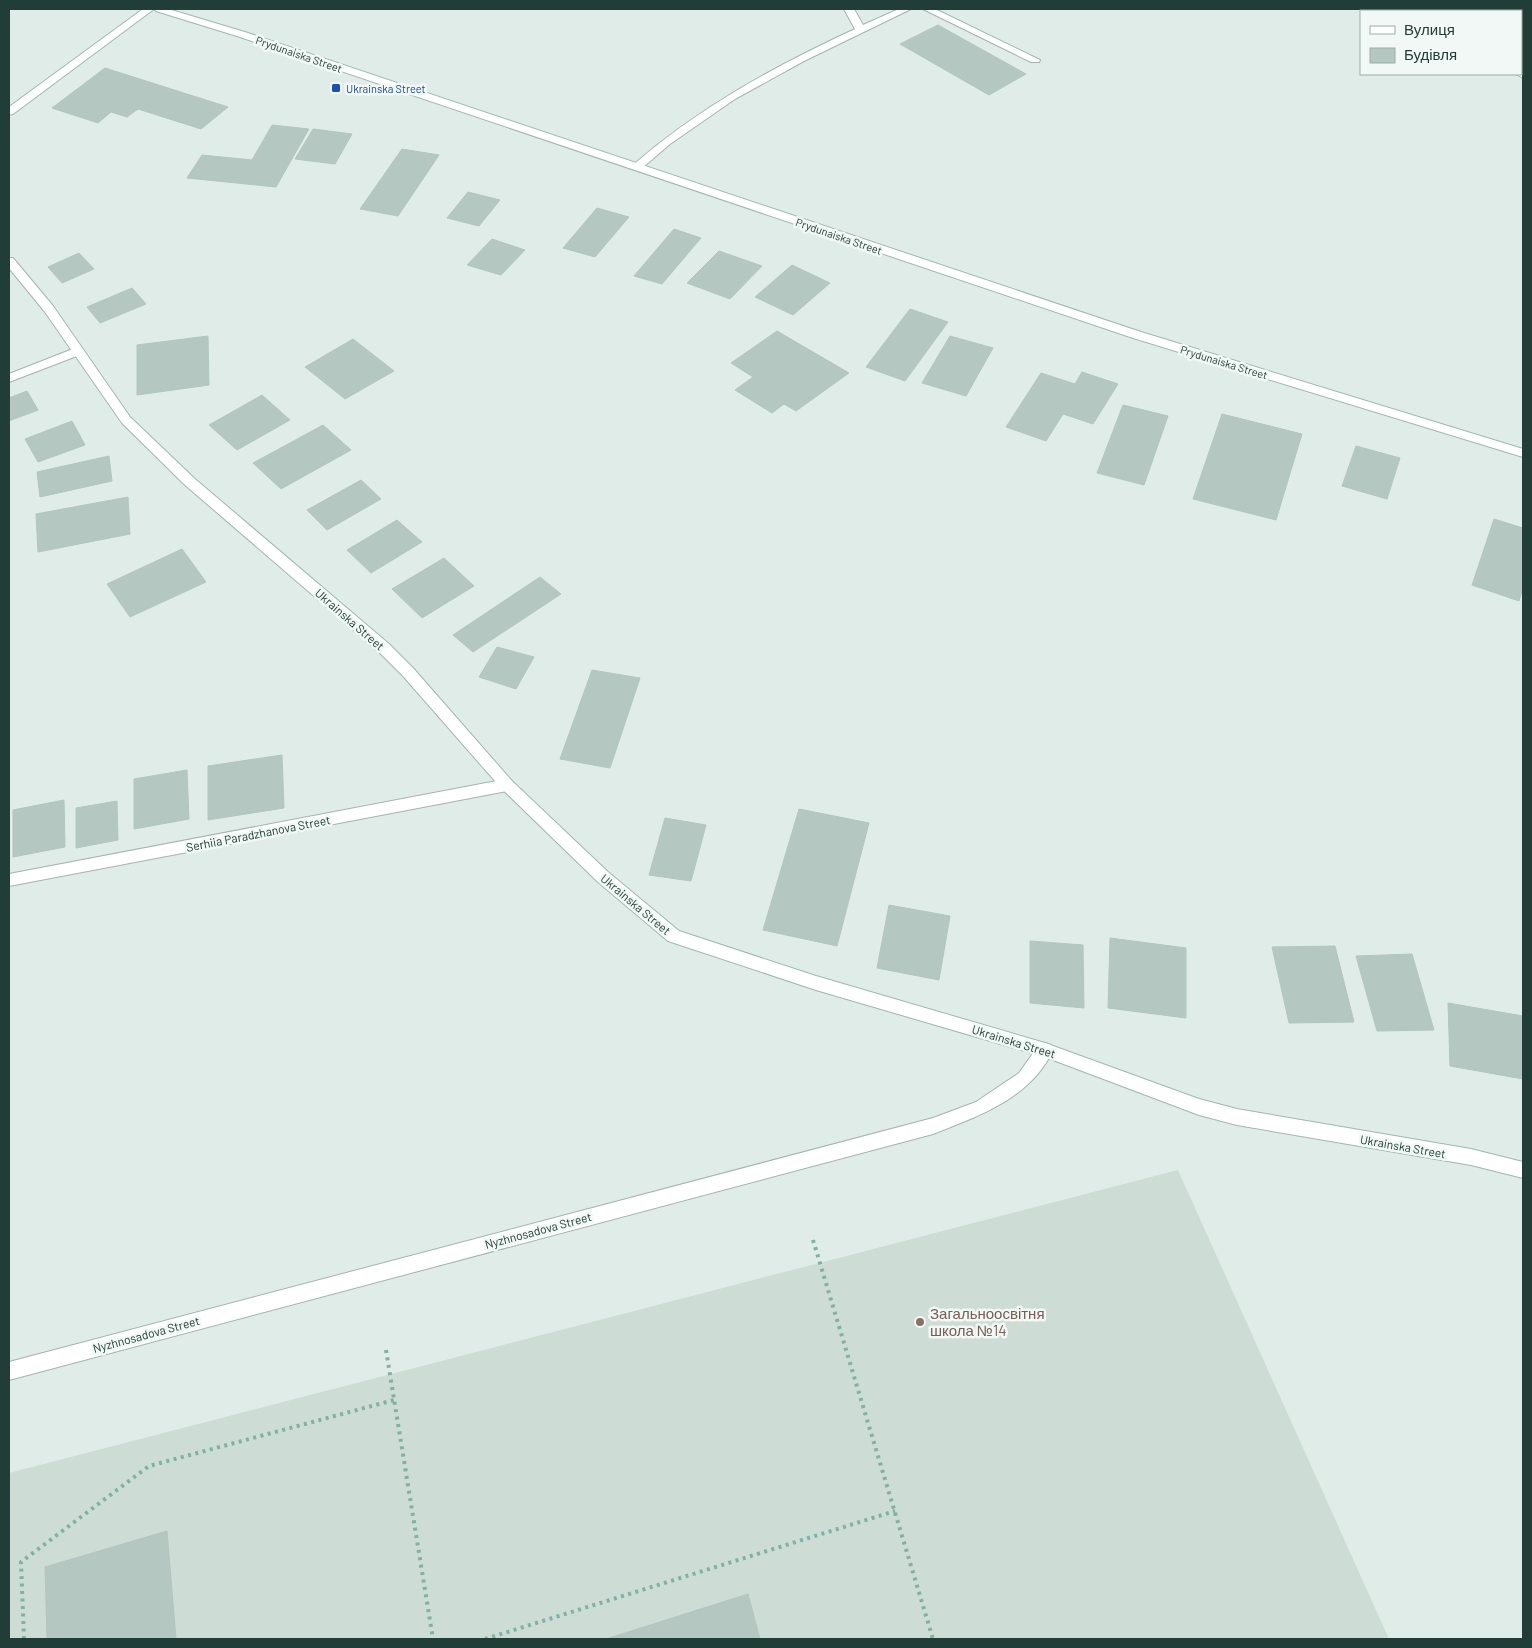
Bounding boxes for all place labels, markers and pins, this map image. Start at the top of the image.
marker: Ukrainska Street [330,82,342,94]
place label: Ukrainska Street [346,82,426,95]
place label: Загальноосвітня школа №14 [930,1304,1045,1339]
marker: Загальноосвітня школа №14 [914,1316,926,1328]

